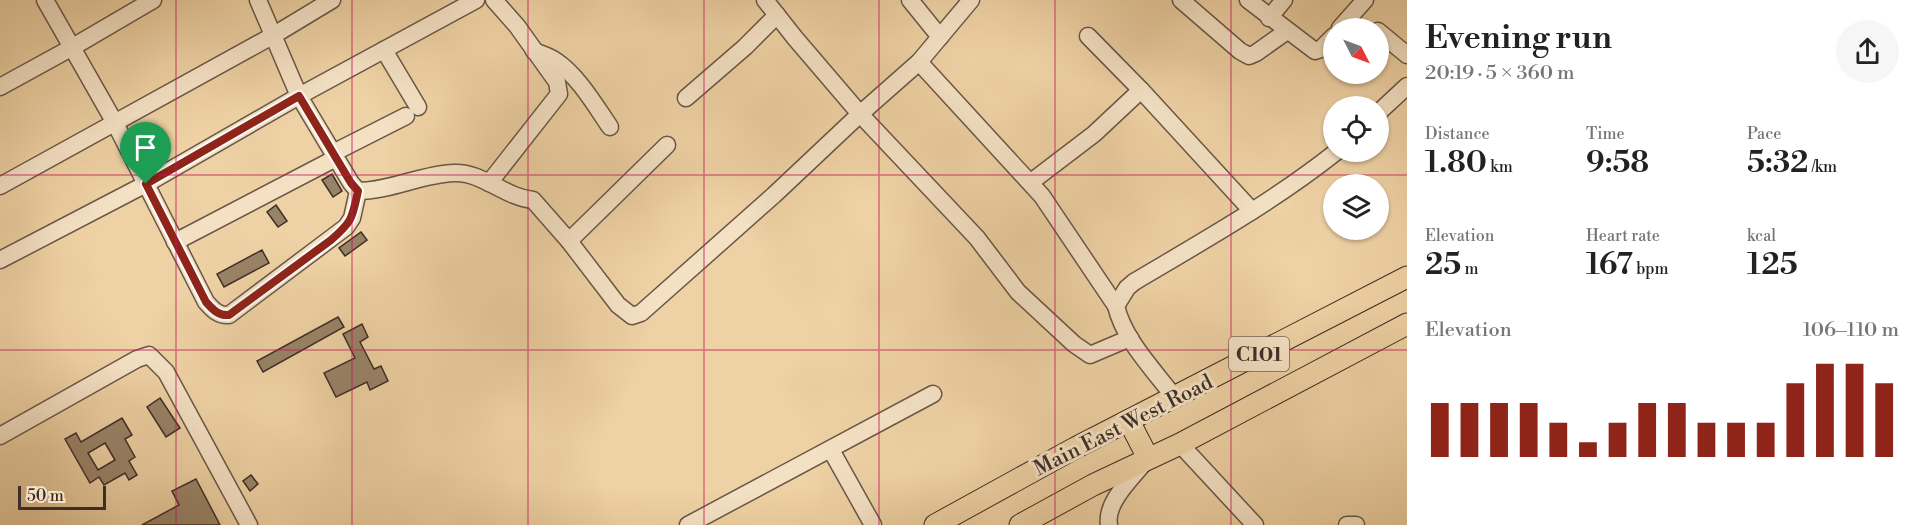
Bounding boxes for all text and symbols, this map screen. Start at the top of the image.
north arrow [1323,18,1389,84]
map controls [1323,18,1389,240]
text: Evening run [1425,18,1612,59]
button: share [1836,20,1899,83]
text: 20:19 · 5 × 360 m [1425,61,1575,86]
button: locate [1323,96,1389,162]
pin [120,122,171,184]
text: Distance [1425,124,1490,144]
text: Time [1586,124,1625,144]
text: Pace [1747,124,1781,144]
icon: arrive [129,131,162,164]
text: 1.80 [1425,144,1487,182]
text: 9:58 [1586,144,1649,182]
text: 5:32 [1747,144,1808,182]
text: km [1487,157,1513,177]
text: /km [1808,157,1837,177]
button: layers [1323,174,1389,240]
text: Elevation [1425,226,1494,246]
text: Heart rate [1586,226,1660,246]
text: kcal [1747,226,1776,246]
text: 25 [1425,246,1461,284]
text: 167 [1586,246,1633,284]
text: 125 [1747,246,1798,284]
text: m [1461,259,1478,279]
text: bpm [1633,259,1669,279]
text: Elevation [1425,318,1512,343]
text: 106–110 m [1803,318,1899,343]
road number: C101 [1229,337,1289,371]
street label: Main East West Road [1030,369,1217,482]
scale bar [18,483,106,510]
text: 50 m [27,486,64,506]

